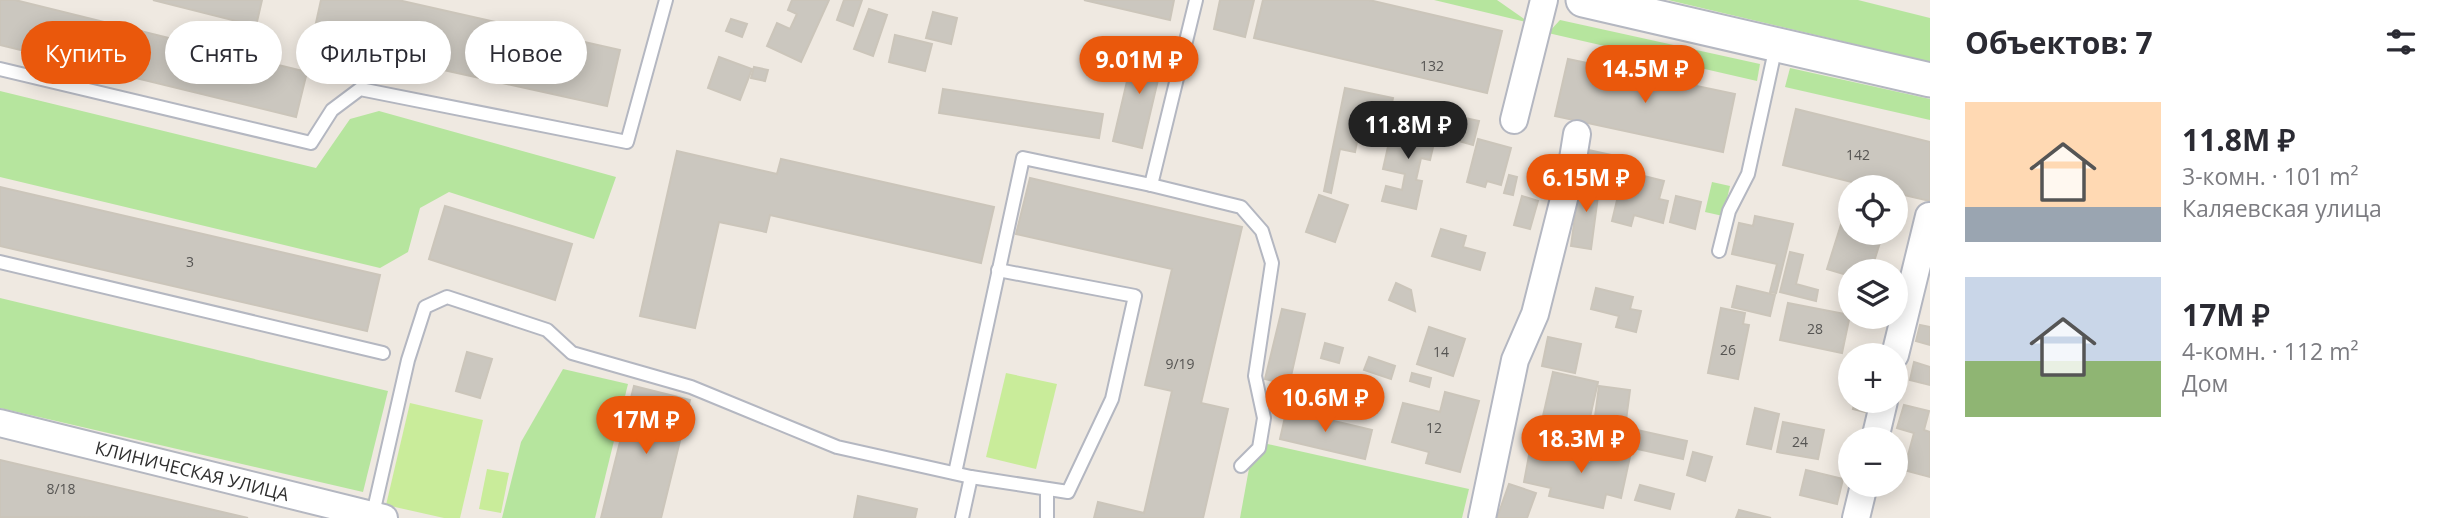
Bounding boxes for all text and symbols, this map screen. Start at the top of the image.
chip: Купить [21,21,151,84]
chip: Снять [165,21,282,84]
chip: Фильтры [296,21,451,84]
chip: Новое [465,21,587,84]
text: Объектов: 7 [1965,22,2153,63]
icon: filters [2382,23,2420,61]
pin: 9.01M ₽ [1074,36,1204,96]
text: 9.01M ₽ [1095,43,1183,75]
pin: 14.5M ₽ [1580,46,1710,105]
text: 14.5M ₽ [1601,52,1689,84]
house number: 132 [1420,56,1444,75]
pin: 11.8M ₽ [1343,102,1473,161]
text: 11.8M ₽ [1364,108,1452,140]
text: 11.8M ₽ [2182,119,2296,160]
icon: home [2021,130,2105,214]
house number: 142 [1846,145,1870,164]
pin: 6.15M ₽ [1521,154,1651,214]
text: 3-комн. · 101 m² [2182,160,2358,192]
text: 6.15M ₽ [1542,161,1630,193]
map controls [1838,175,1908,497]
button: locate [1838,175,1908,245]
text: Каляевская улица [2182,192,2382,224]
house number: 3 [186,252,194,271]
button: layers [1838,259,1908,329]
text: 17M ₽ [2182,294,2270,335]
icon: home [2021,305,2105,389]
house number: 28 [1807,319,1823,338]
text: 4-комн. · 112 m² [2182,335,2358,367]
house number: 26 [1720,340,1736,359]
house number: 14 [1433,342,1449,361]
button: + [1838,343,1908,413]
house number: 9/19 [1165,354,1195,373]
text: Дом [2182,367,2228,399]
pin: 10.6M ₽ [1260,374,1390,434]
text: 10.6M ₽ [1281,381,1369,413]
pin: 17M ₽ [597,396,695,456]
text: 17M ₽ [612,403,680,435]
pin: 18.3M ₽ [1516,416,1646,475]
house number: 12 [1426,418,1442,437]
text: 18.3M ₽ [1537,422,1625,454]
button: − [1838,427,1908,497]
house number: 24 [1792,432,1808,451]
street label: КЛИНИЧЕСКАЯ УЛИЦА [93,435,292,506]
house number: 8/18 [46,479,76,498]

